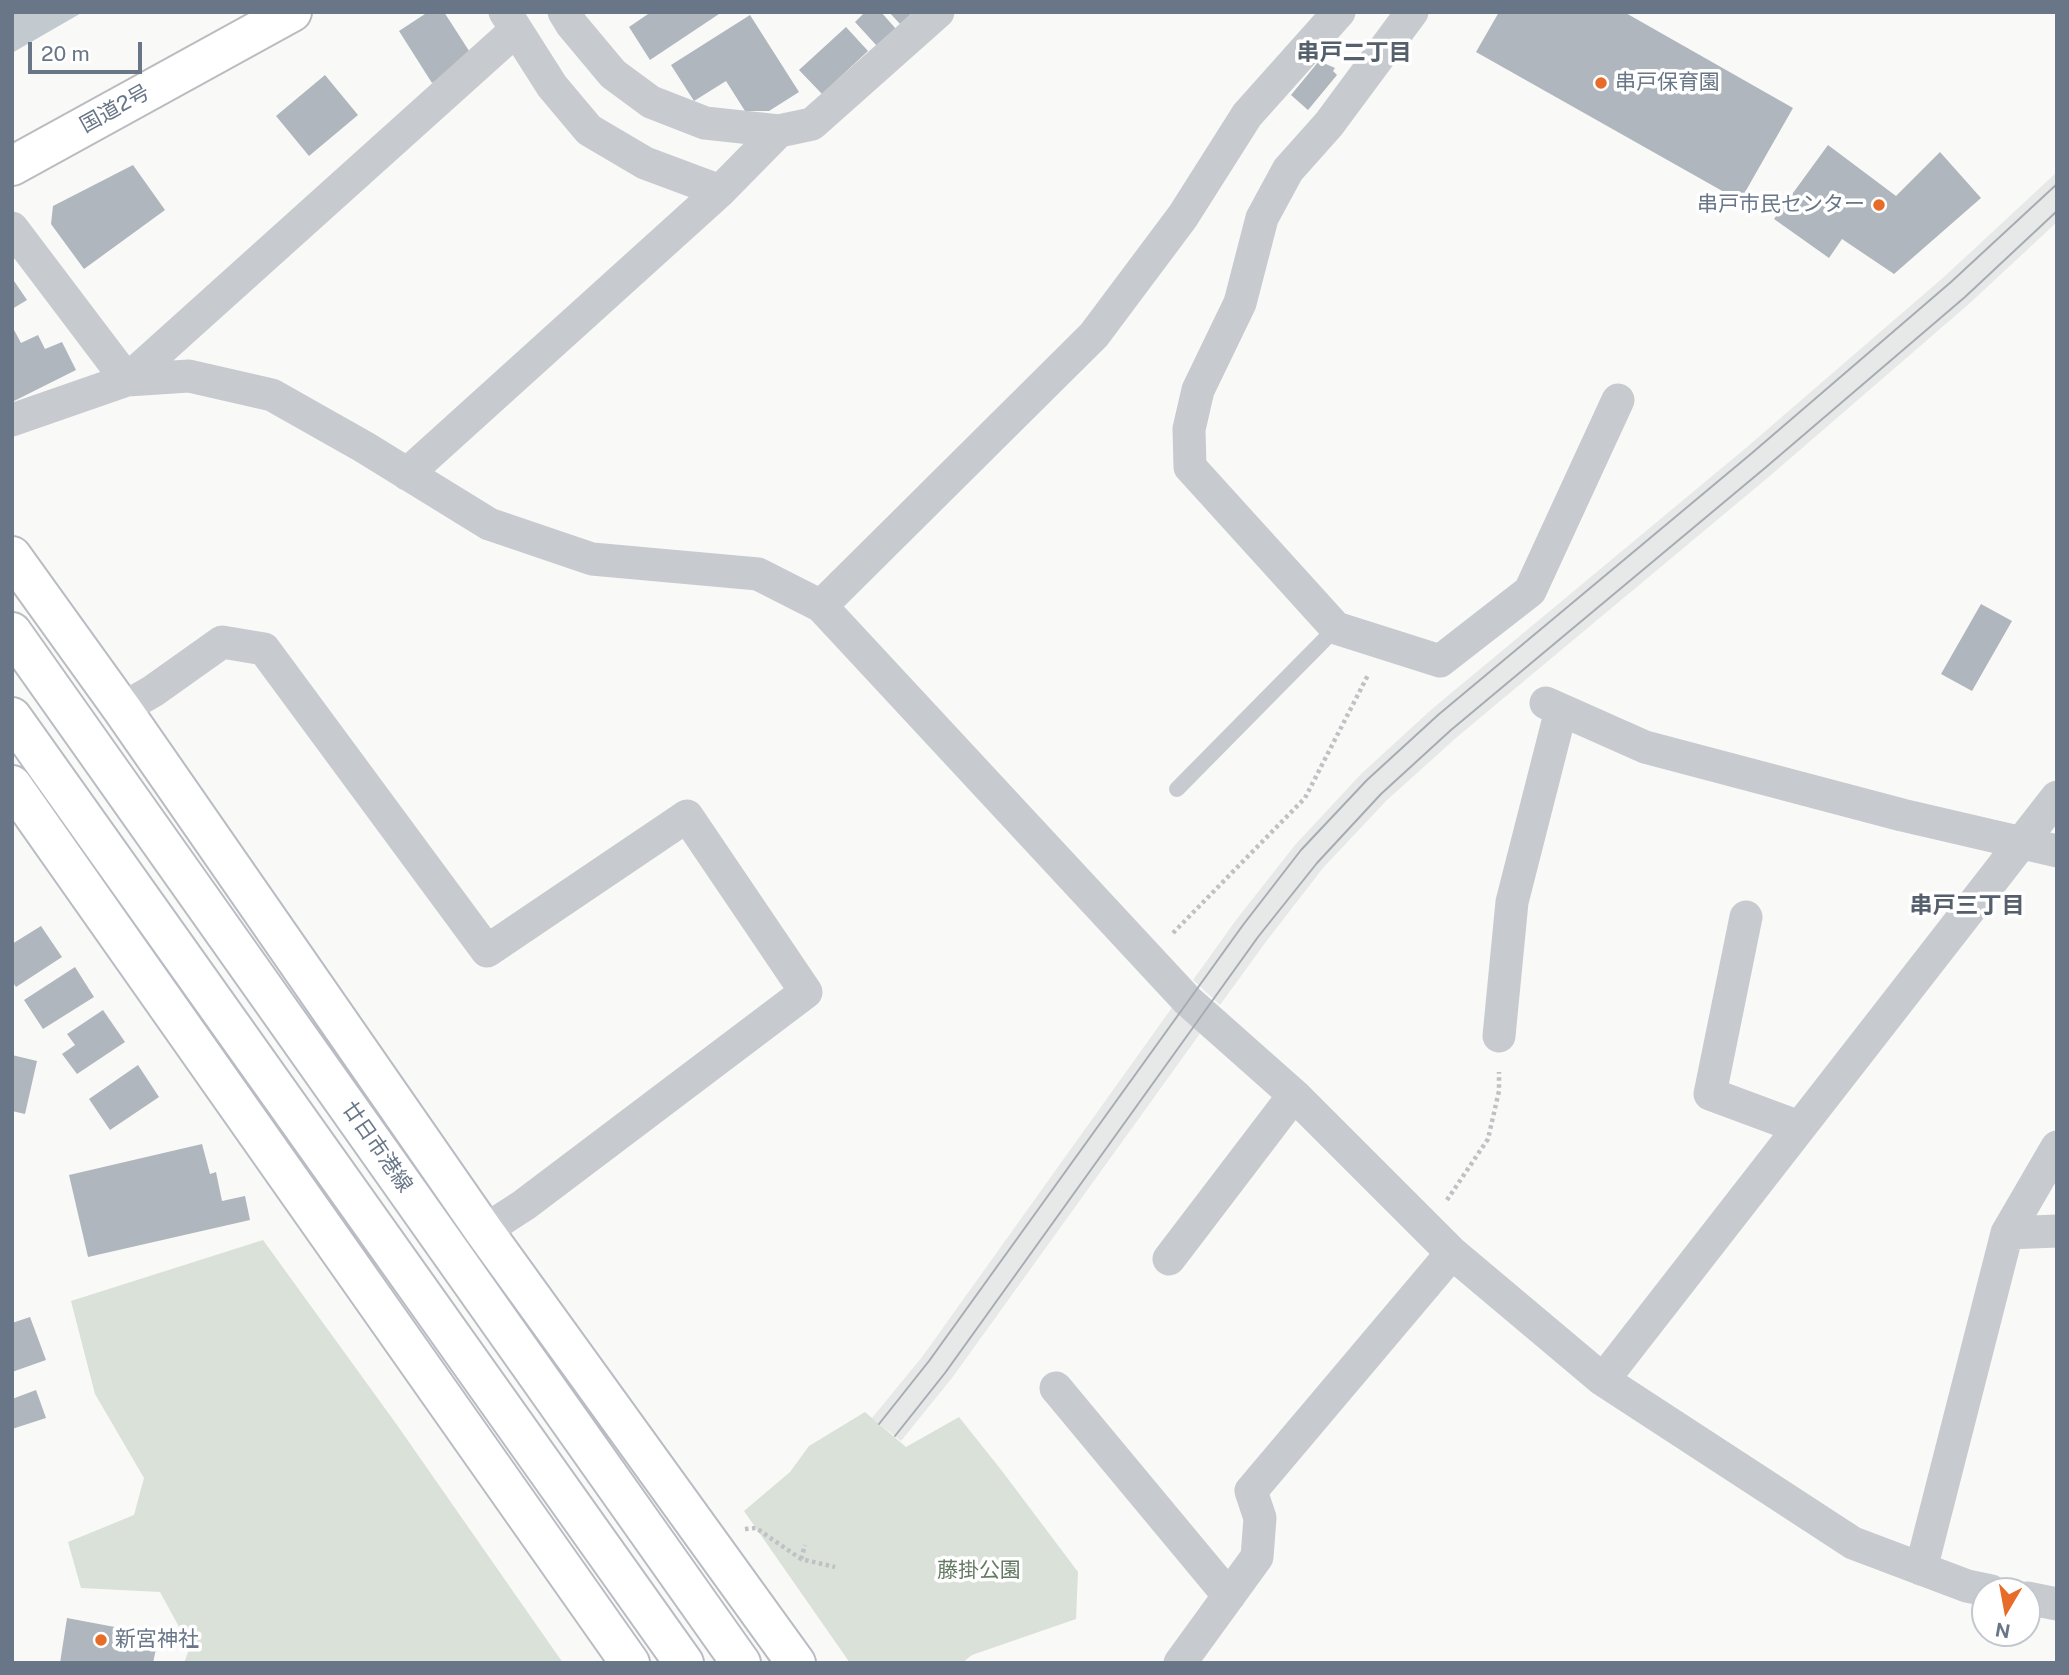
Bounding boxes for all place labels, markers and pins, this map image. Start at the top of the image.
place label: 串戸保育園 [1615,70,1720,96]
marker: 串戸保育園 [1593,75,1609,91]
place label: 串戸市民センター [1697,192,1865,218]
marker: 串戸市民センター [1871,197,1887,213]
place label: 新宮神社 [115,1627,199,1653]
marker: 新宮神社 [93,1632,109,1648]

